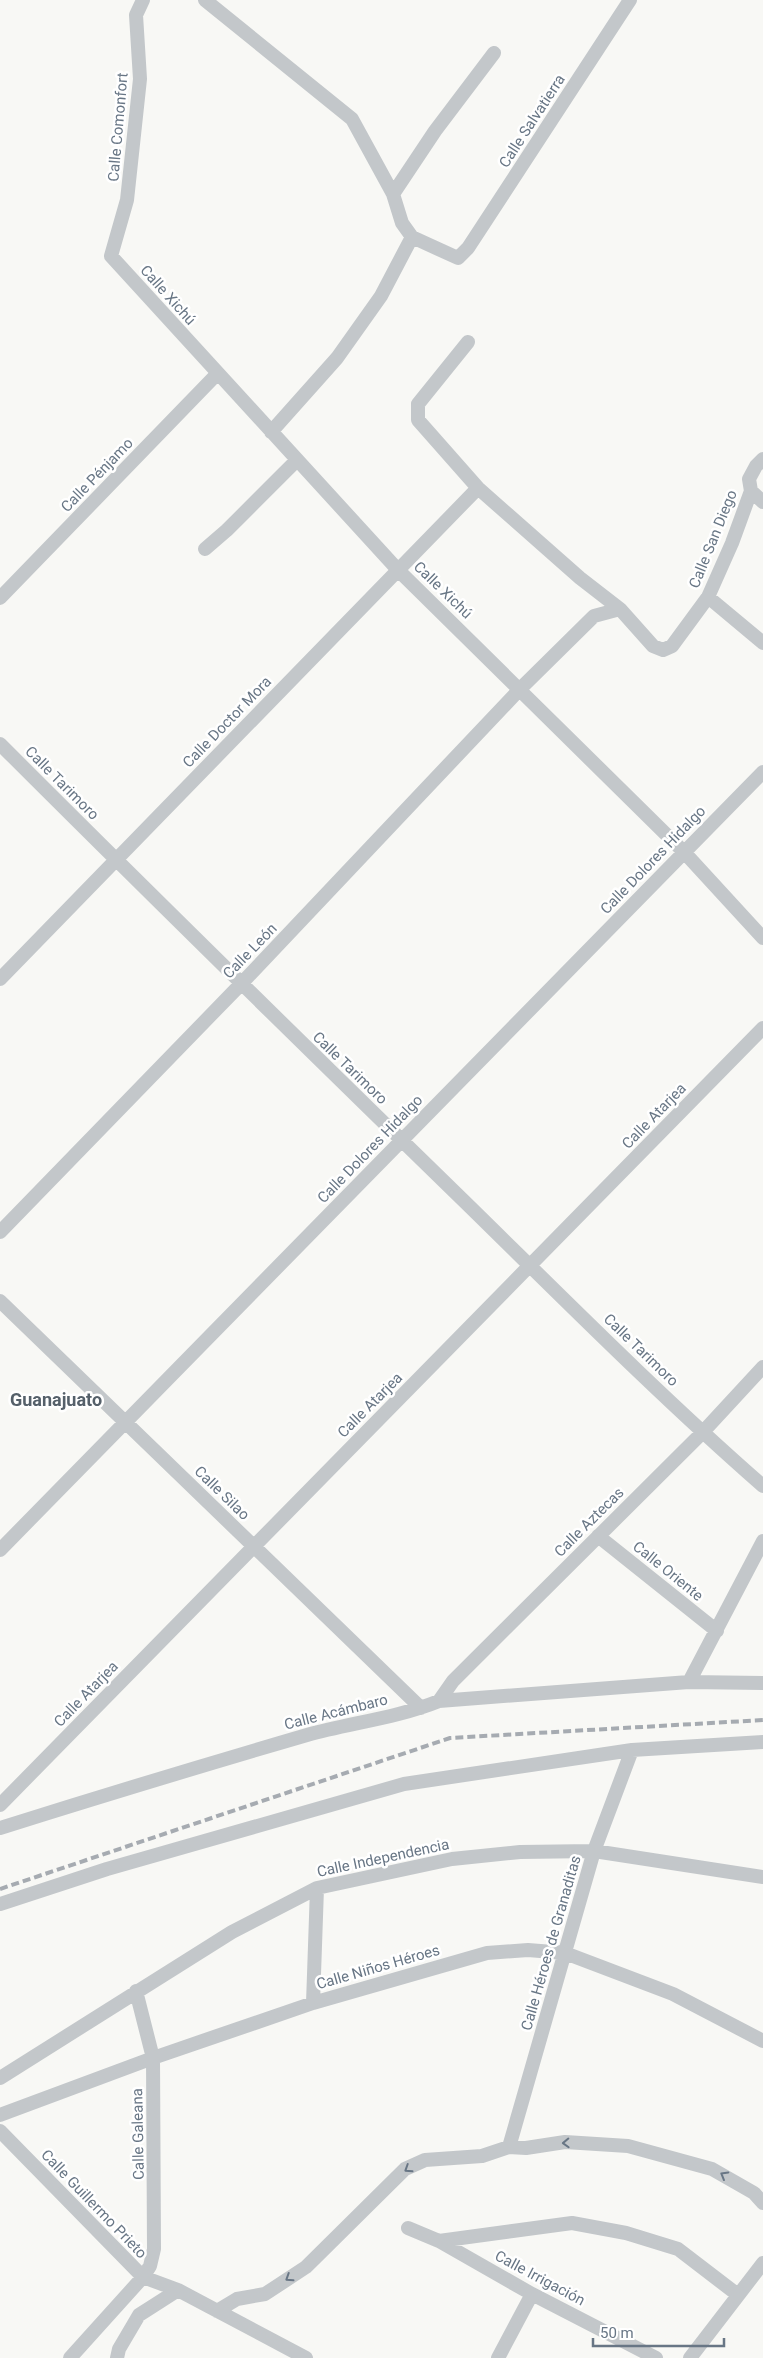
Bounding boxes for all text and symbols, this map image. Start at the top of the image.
street label: Calle Salvatierra [495,71,569,171]
street label: Calle Comonfort [104,72,132,182]
street label: Calle Xichú [136,261,200,329]
street label: Calle Pénjamo [57,434,137,516]
street label: Calle San Diego [685,487,741,591]
street label: Calle Xichú [410,558,476,622]
street label: Calle Doctor Mora [179,673,275,771]
street label: Calle Tarimoro [21,742,103,824]
street label: Calle Dolores Hidalgo [597,802,709,918]
street label: Calle León [219,920,281,982]
street label: Calle Tarimoro [309,1028,391,1108]
street label: Calle Atarjea [618,1079,690,1153]
street label: Calle Dolores Hidalgo [314,1091,426,1207]
street label: Calle Tarimoro [600,1310,682,1390]
street label: Calle Atarjea [334,1369,406,1441]
district label: Guanajuato [10,1389,102,1410]
street label: Calle Silao [191,1462,253,1524]
street label: Calle Aztecas [551,1484,627,1560]
street label: Calle Oriente [629,1537,707,1605]
street label: Calle Atarjea [50,1657,122,1731]
street label: Calle Acámbaro [282,1690,390,1734]
street label: Calle Independencia [315,1835,451,1881]
street label: Calle Héroes de Granaditas [517,1853,585,2033]
street label: Calle Niños Héroes [314,1941,442,1993]
street label: Calle Galeana [128,2088,148,2180]
one-way arrow [562,2138,570,2148]
street label: Calle Guillermo Prieto [37,2146,151,2262]
one-way arrow [404,2162,413,2172]
one-way arrow [720,2172,729,2182]
street label: Calle Irrigación [492,2247,588,2309]
one-way arrow [285,2272,294,2282]
scale bar [593,2316,724,2348]
text: 50 m [600,2324,634,2342]

